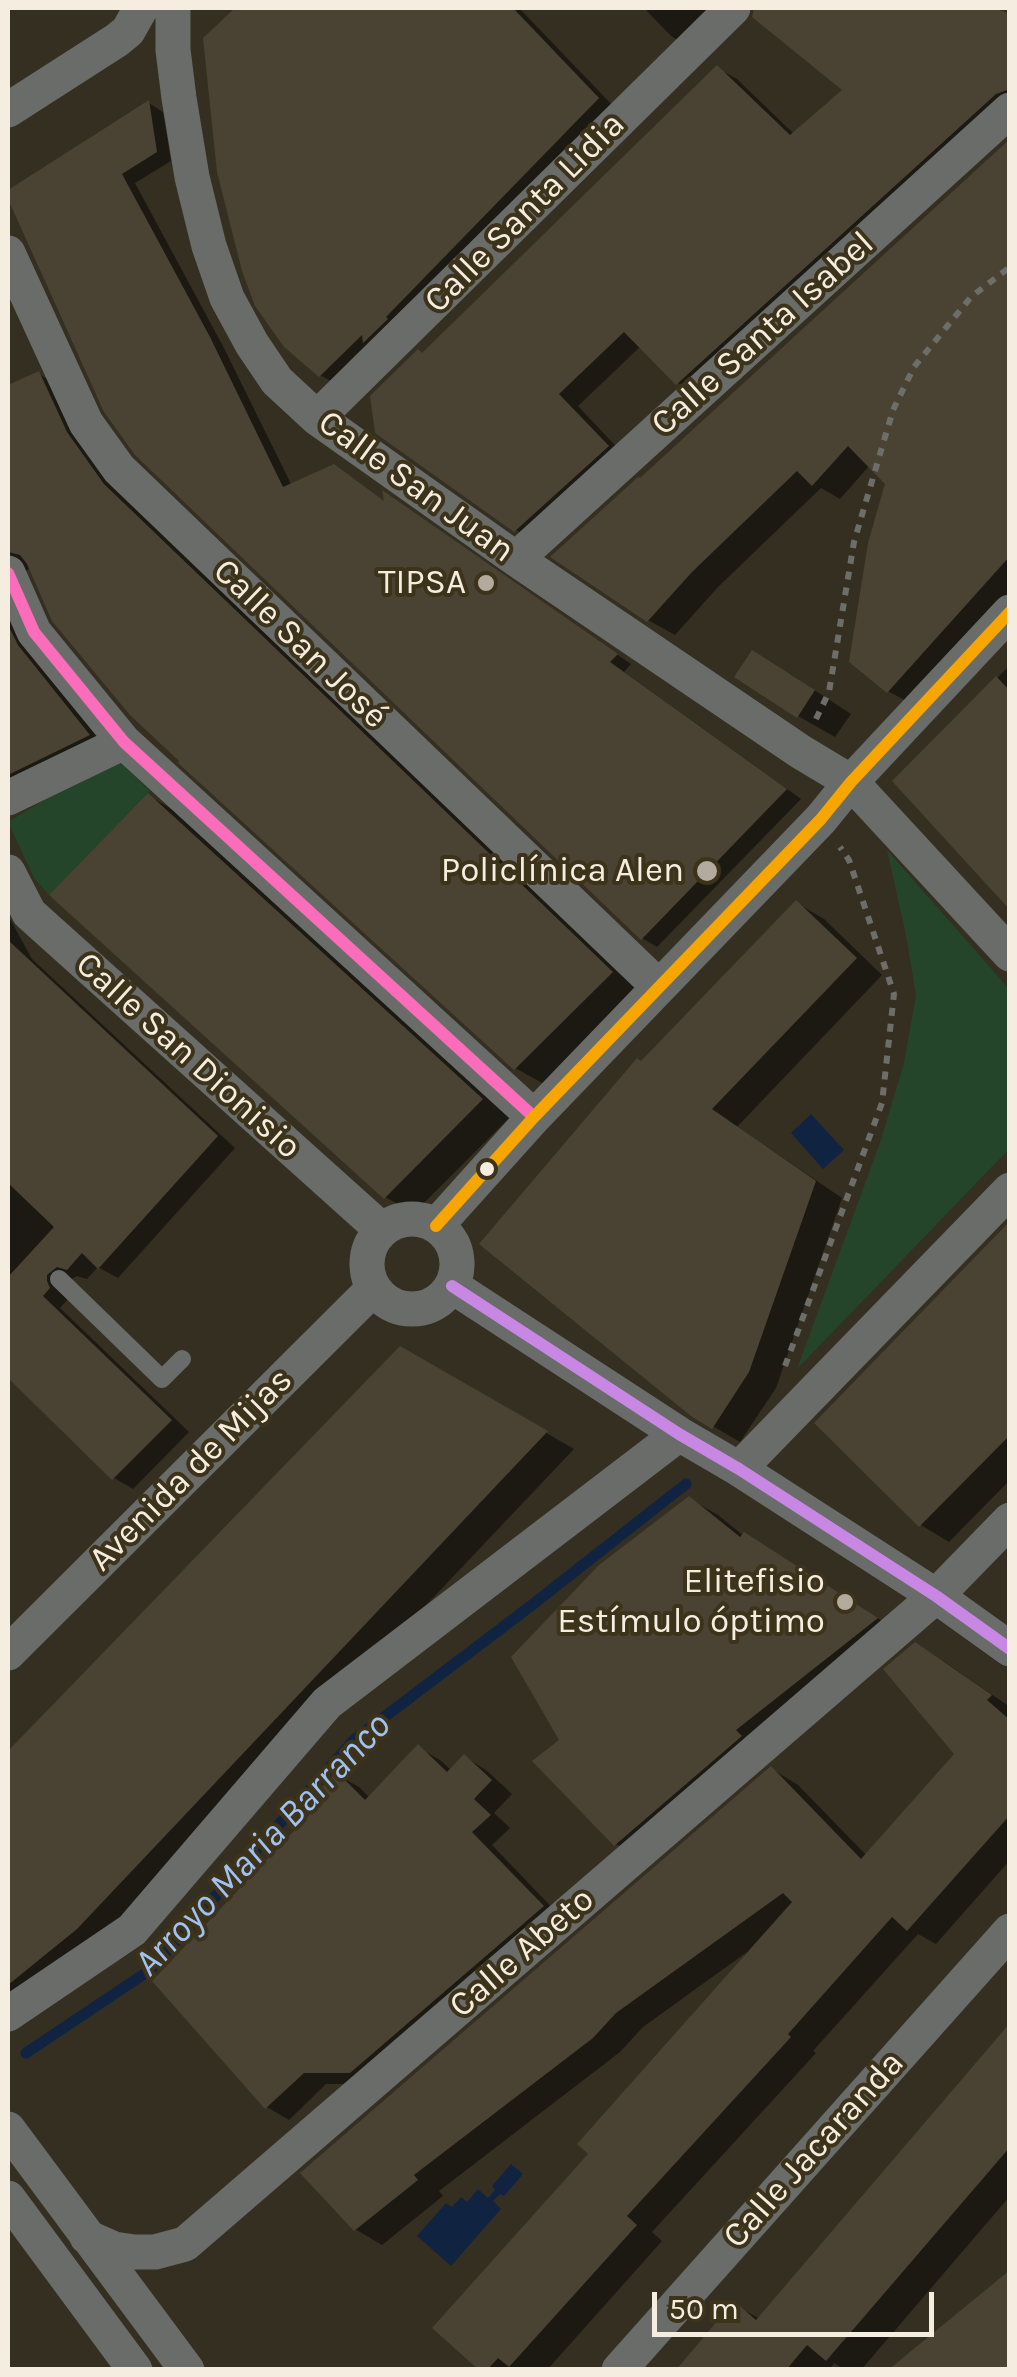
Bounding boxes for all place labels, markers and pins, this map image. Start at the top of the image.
place label: TIPSA [378,562,466,604]
marker: TIPSA [475,572,497,594]
place label: Policlínica Alen [441,850,684,892]
marker: Policlínica Alen [694,858,720,884]
unlabelled marker [477,1159,497,1179]
place label: Elitefisio Estímulo óptimo [557,1561,825,1643]
marker: Elitefisio Estímulo óptimo [834,1591,856,1613]

